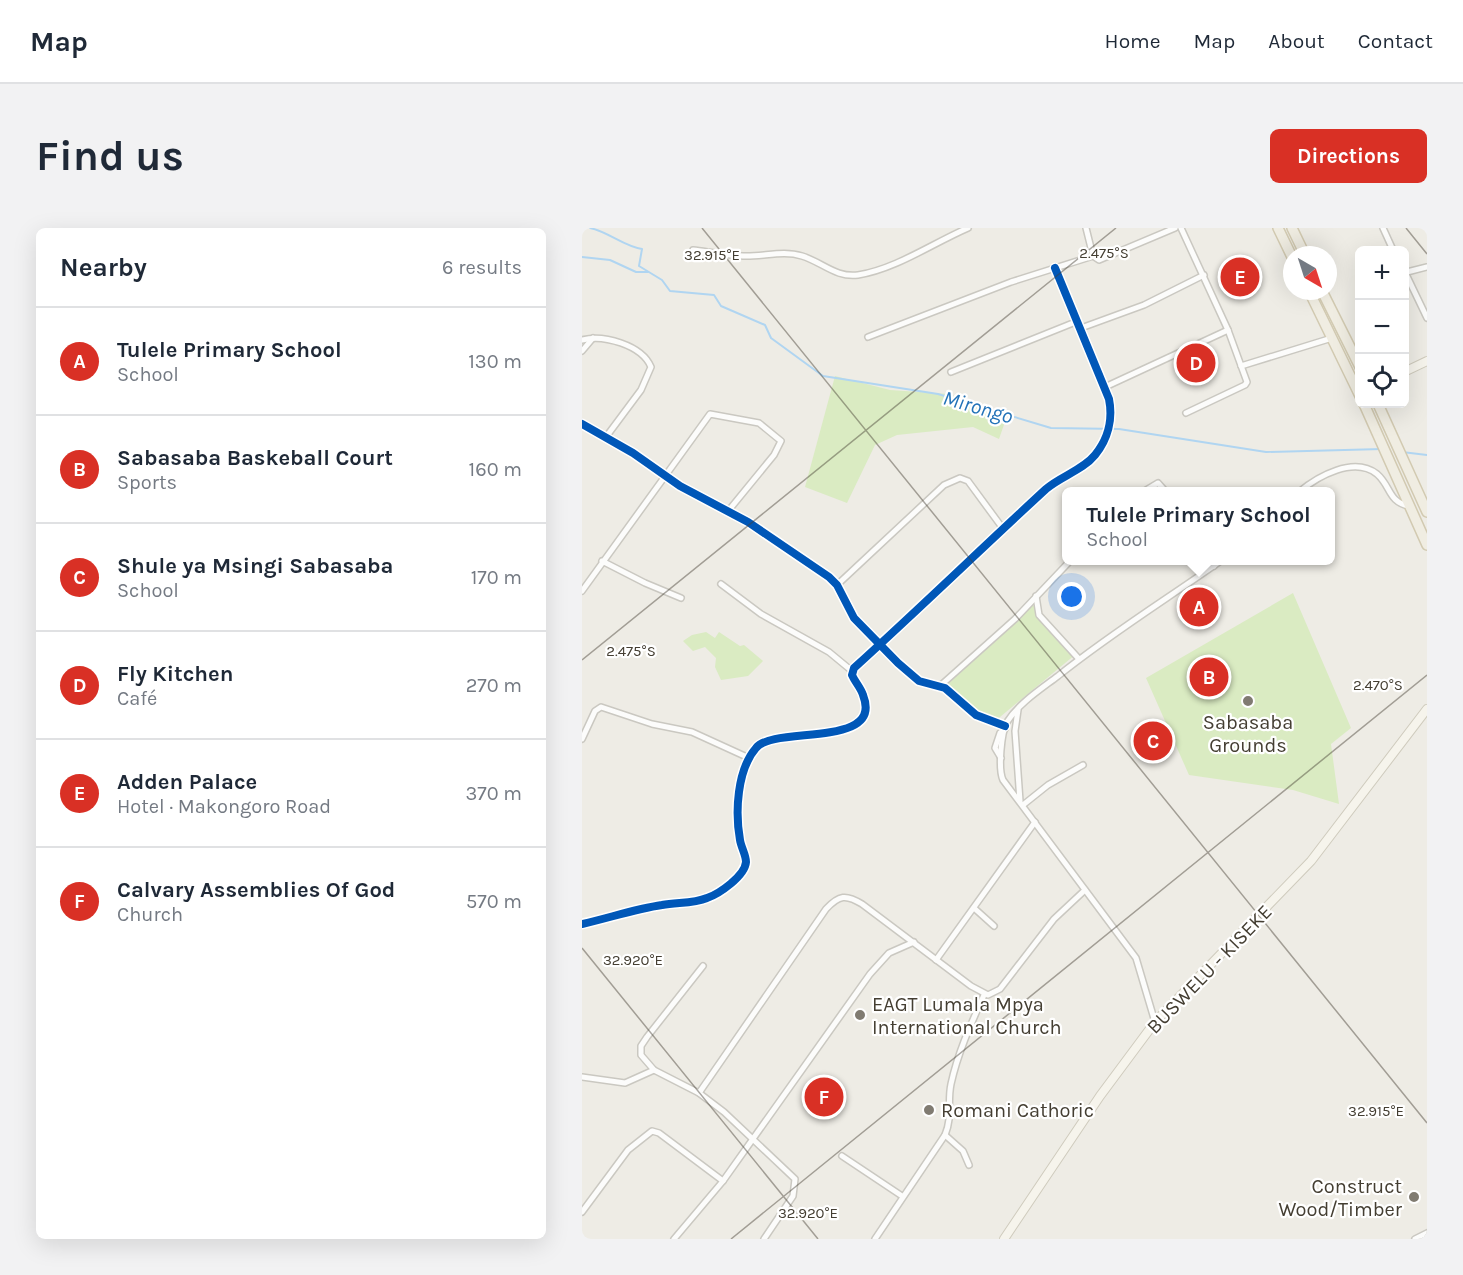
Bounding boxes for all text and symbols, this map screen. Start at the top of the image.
text: Map [30,25,88,58]
text: Home [1105,29,1161,53]
text: Map [1194,29,1235,53]
text: About [1268,29,1325,53]
text: Contact [1358,29,1433,53]
button: Directions [1270,129,1427,183]
text: Find us [36,131,184,181]
text: 2.475°S [1079,244,1129,262]
text: 32.915°E [684,246,740,264]
north arrow [1283,246,1337,300]
map controls [1355,246,1409,408]
button: + [1355,246,1409,300]
text: Nearby [60,252,147,283]
pin: E [1220,254,1260,300]
text: 6 results [442,256,522,279]
button: − [1355,300,1409,354]
text: Tulele Primary School [117,337,342,363]
pin: D [1176,340,1216,386]
text: A [73,350,86,373]
text: 130 m [468,350,522,373]
button: locate [1355,354,1409,408]
text: School [117,363,179,386]
water label: Mirongo [940,386,1016,429]
text: Sabasaba Baskeball Court [117,445,393,471]
text: B [73,458,86,481]
text: 160 m [469,458,522,481]
text: Sports [117,471,177,494]
popup [1062,487,1335,565]
text: Tulele Primary School [1086,502,1311,528]
text: School [1086,528,1148,551]
text: Shule ya Msingi Sabasaba [117,553,393,579]
text: C [73,566,86,589]
text: 170 m [471,566,522,589]
text: School [117,579,179,602]
your location [1057,582,1086,611]
pin: A [1180,584,1218,629]
text: 2.475°S [606,642,656,660]
pin: B [1190,654,1228,700]
text: Fly Kitchen [117,661,233,687]
text: D [73,674,86,697]
text: 270 m [466,674,522,697]
text: 2.470°S [1353,676,1403,694]
text: Café [117,687,157,710]
marker: Sabasaba Grounds [1241,694,1255,708]
place label: Sabasaba Grounds [1203,711,1293,757]
pin: C [1134,718,1172,764]
text: Adden Palace [117,769,257,795]
text: E [74,782,85,805]
text: 370 m [465,782,522,805]
text: Hotel · Makongoro Road [117,795,331,818]
text: Calvary Assemblies Of God [117,877,395,903]
text: F [74,890,85,913]
text: 570 m [466,890,522,913]
street label: BUSWELU - KISEKE [1142,900,1277,1038]
text: Church [117,903,183,926]
text: 32.920°E [603,951,663,969]
place label: EAGT Lumala Mpya International Church [872,993,1062,1039]
marker: EAGT Lumala Mpya International Church [853,1008,867,1022]
pin: F [804,1074,844,1120]
place label: Romani Cathoric [941,1099,1094,1122]
text: 32.915°E [1348,1102,1404,1120]
marker: Romani Cathoric [922,1103,936,1117]
place label: Construct Wood/Timber [1278,1175,1403,1221]
marker: Construct Wood/Timber [1407,1190,1421,1204]
text: 32.920°E [778,1204,838,1222]

